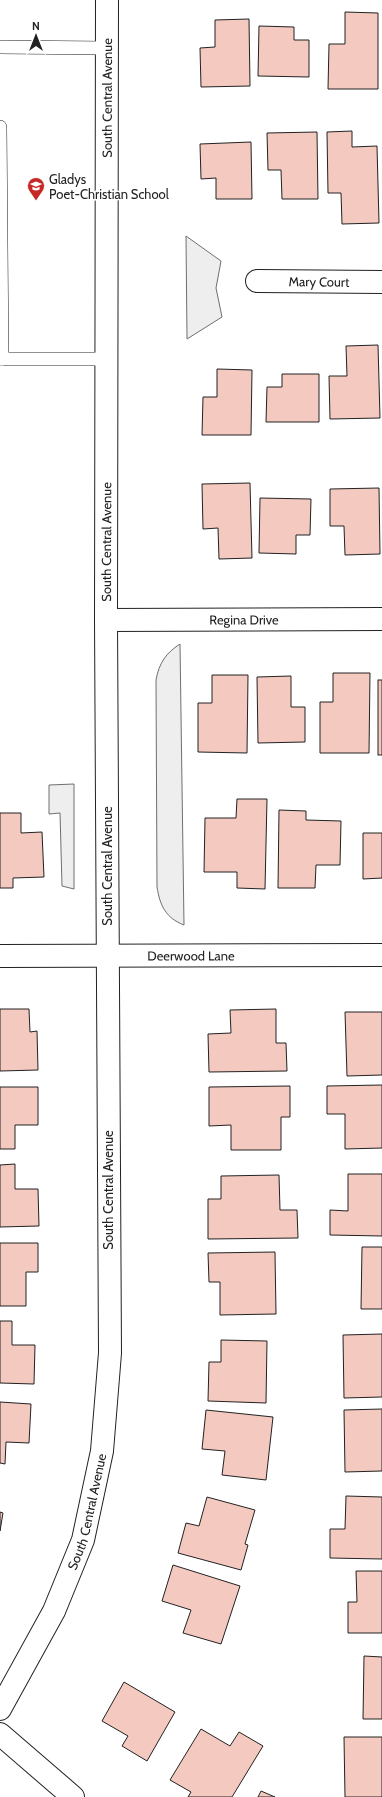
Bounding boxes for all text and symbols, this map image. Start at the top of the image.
north arrow [16,16,56,56]
text: N [32,19,40,33]
street label: South Central Avenue [99,38,115,158]
place label: Gladys Poet-Christian School [49,171,169,202]
school or university icon: Gladys Poet-Christian School [26,176,46,201]
street label: Mary Court [289,273,350,290]
street label: South Central Avenue [98,482,114,602]
street label: Regina Drive [209,611,279,628]
street label: South Central Avenue [99,806,115,926]
street label: Deerwood Lane [147,947,235,964]
street label: South Central Avenue [100,1130,116,1250]
street label: South Central Avenue [64,1452,109,1572]

